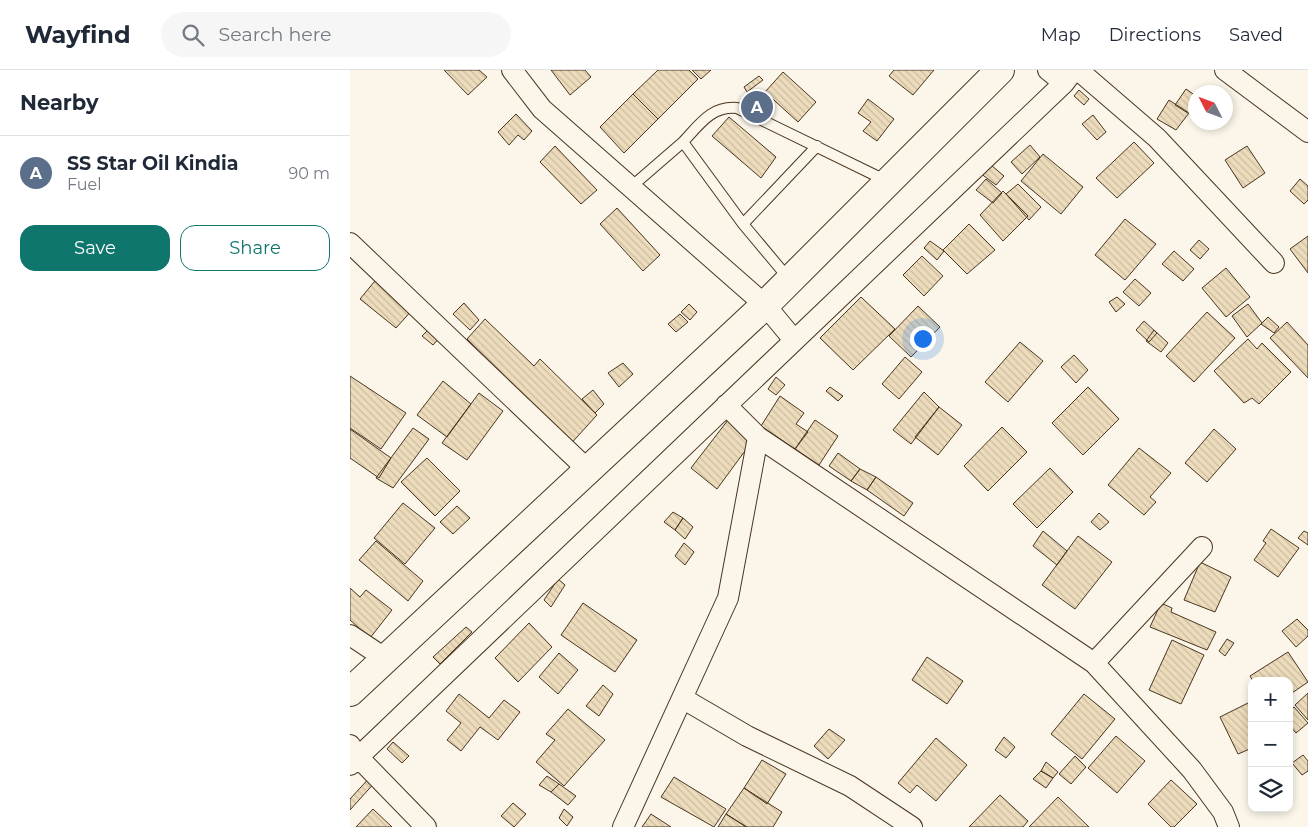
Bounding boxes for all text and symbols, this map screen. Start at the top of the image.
search box [161,12,511,57]
text: Wayfind [25,20,131,49]
icon: search [179,21,207,49]
text: Search here [219,23,332,46]
text: Map [1041,24,1081,46]
text: Directions [1109,24,1201,46]
text: Saved [1229,24,1283,46]
north arrow [1188,85,1233,130]
pin: A [741,88,773,126]
text: Nearby [20,90,99,115]
text: SS Star Oil Kindia [67,152,238,175]
text: A [30,164,42,183]
text: 90 m [288,164,330,183]
text: Fuel [67,175,102,194]
button: Save [20,225,170,271]
button: Share [180,225,330,271]
your location [910,326,936,352]
map controls [1248,677,1293,812]
button: + [1248,677,1293,722]
button: − [1248,722,1293,767]
button: layers [1248,767,1293,812]

